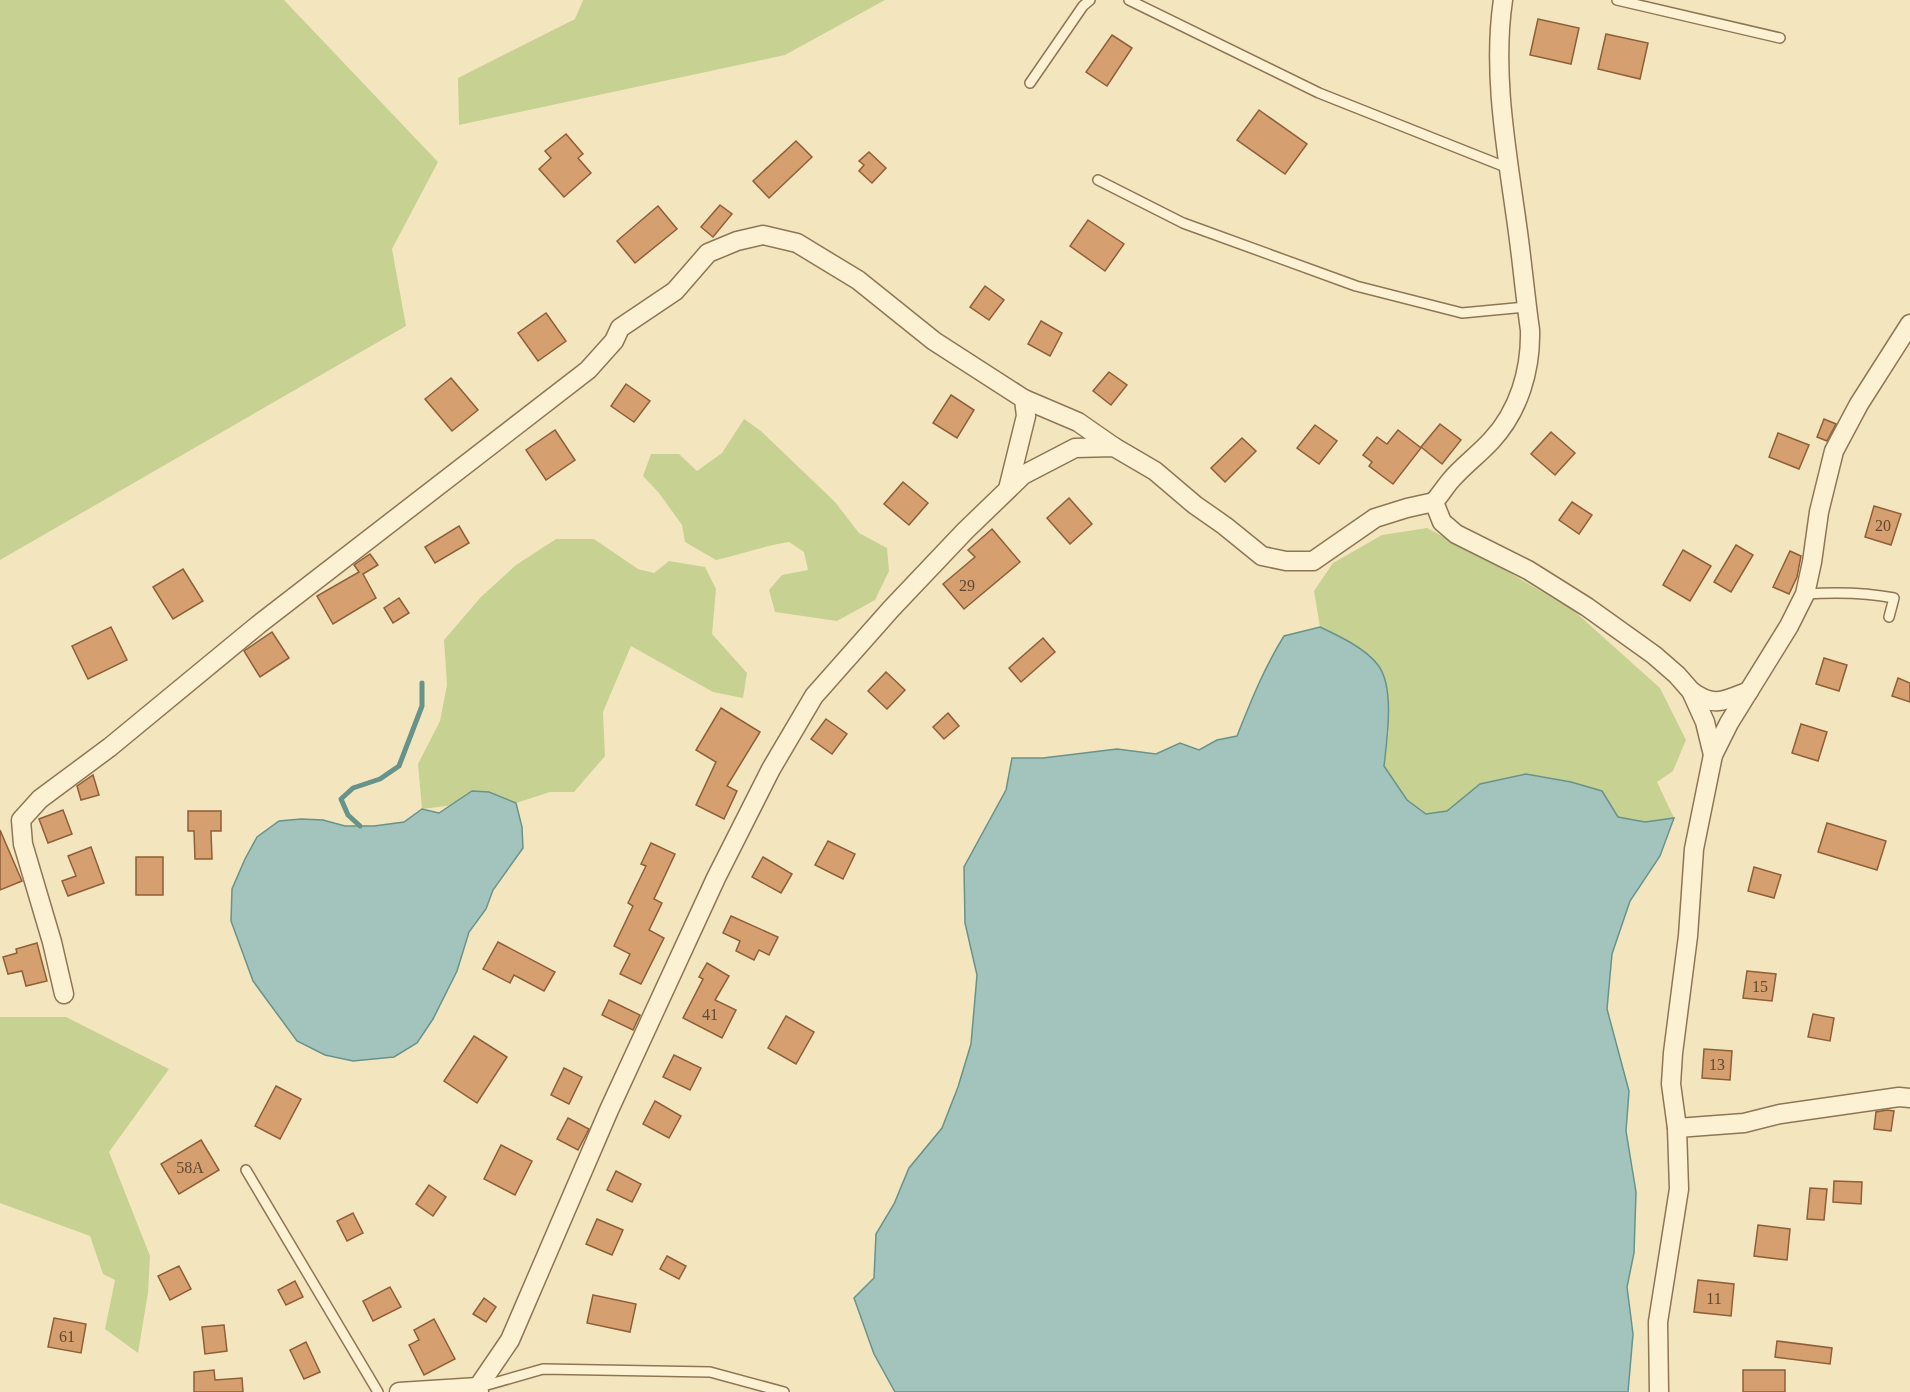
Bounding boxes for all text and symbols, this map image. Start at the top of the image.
house number: 20 [1875,517,1891,534]
house number: 29 [959,577,975,594]
house number: 15 [1752,978,1768,995]
house number: 41 [702,1006,718,1023]
house number: 13 [1709,1056,1725,1073]
house number: 58А [176,1159,204,1176]
house number: 11 [1706,1290,1722,1307]
house number: 61 [59,1328,75,1345]

